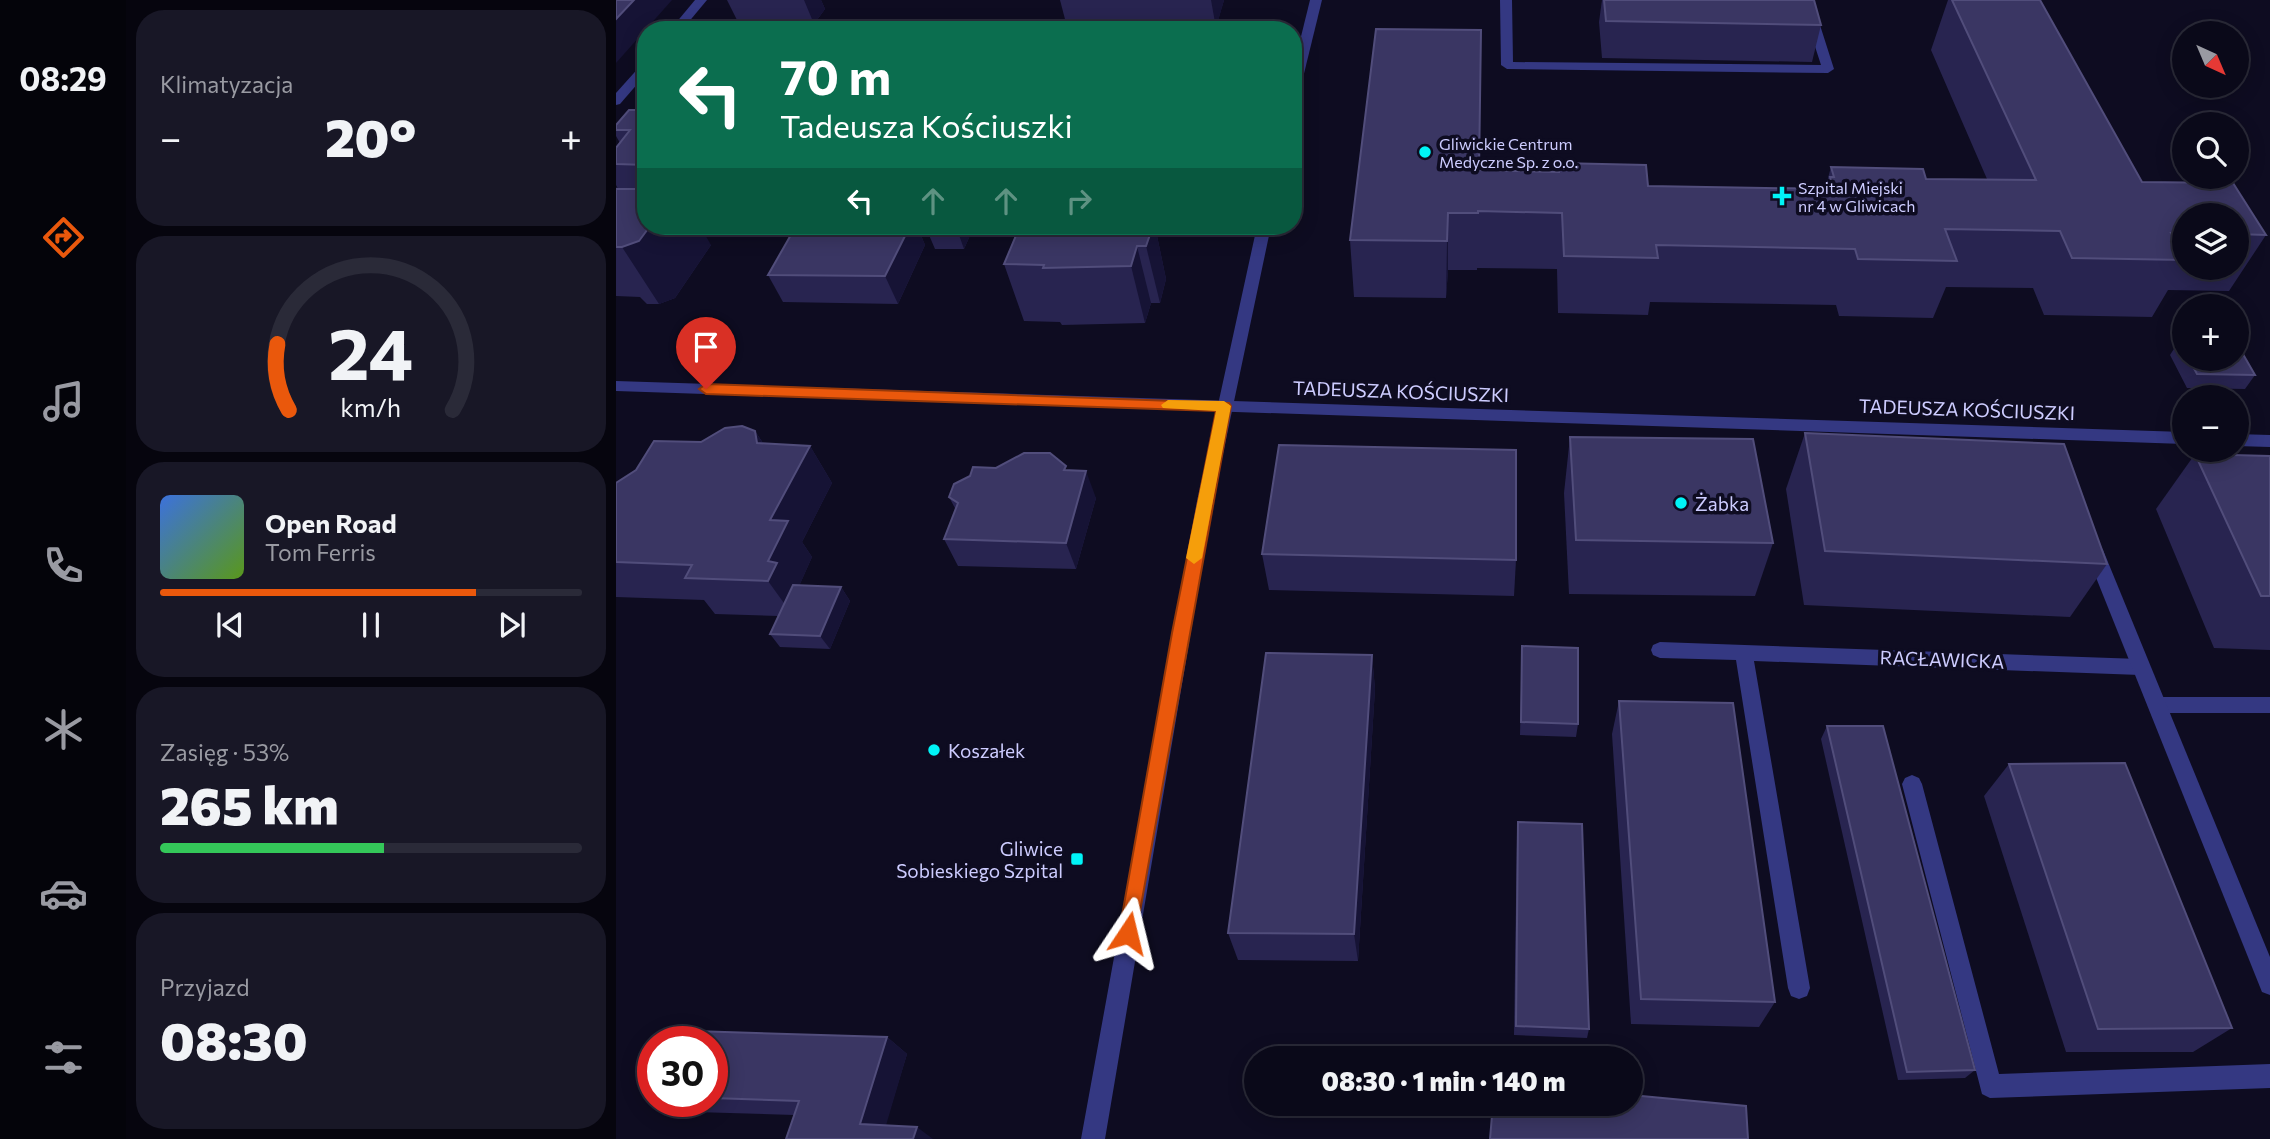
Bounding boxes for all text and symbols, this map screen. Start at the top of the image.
north arrow [2172,21,2249,98]
map controls [2172,21,2249,462]
text: 70 m [780,45,891,105]
icon: left [665,49,756,140]
text: 08:29 [19,58,107,98]
text: Klimatyzacja [160,70,293,98]
text: 20° [325,104,416,168]
text: Tadeusza Kościuszki [780,105,1073,145]
button: search [2172,112,2249,189]
text: − [160,113,182,160]
text: + [560,113,582,160]
place label: Gliwickie Centrum Medyczne Sp. z o.o. [1439,134,1578,171]
marker: Gliwickie Centrum Medyczne Sp. z o.o. [1417,144,1433,160]
place label: Szpital Miejski nr 4 w Gliwicach [1798,178,1915,215]
icon: left [841,182,879,220]
icon: ahead [914,182,952,220]
icon: ahead [987,182,1025,220]
icon: right [1060,182,1098,220]
marker: Szpital Miejski nr 4 w Gliwicach [1772,186,1792,206]
button: layers [2172,203,2249,280]
icon: directions [39,213,88,262]
button: + [2172,294,2249,371]
text: 24 [328,306,414,395]
pin [676,317,736,389]
icon: arrive [687,328,725,366]
street label: TADEUSZA KOŚCIUSZKI [1292,375,1510,406]
icon: music [39,377,88,426]
button: − [2172,385,2249,462]
text: km/h [341,391,401,421]
street label: TADEUSZA KOŚCIUSZKI [1858,393,2076,424]
place label: Żabka [1695,492,1749,515]
marker: Żabka [1673,495,1689,511]
text: Open Road [265,507,397,538]
text: Tom Ferris [265,538,376,566]
icon: phone [39,541,88,590]
icon: previous [211,606,249,644]
icon: pause [352,606,390,644]
icon: next [493,606,531,644]
street label: RACŁAWICKA [1879,645,2005,673]
icon: climate [39,705,88,754]
text: Zasięg · 53% [160,738,289,766]
place label: Koszałek [948,739,1025,762]
marker: Koszałek [926,742,942,758]
text: 265 km [160,772,339,836]
place label: Gliwice Sobieskiego Szpital [896,837,1063,882]
marker: Gliwice Sobieskiego Szpital [1069,851,1085,867]
icon: car [39,869,88,918]
position arrow [1091,896,1165,970]
text: Przyjazd [160,973,250,1001]
text: 08:30 [160,1007,308,1071]
speed limit sign: 30 [637,1026,728,1117]
icon: filters [39,1033,88,1082]
text: 08:30 · 1 min · 140 m [1322,1065,1565,1096]

